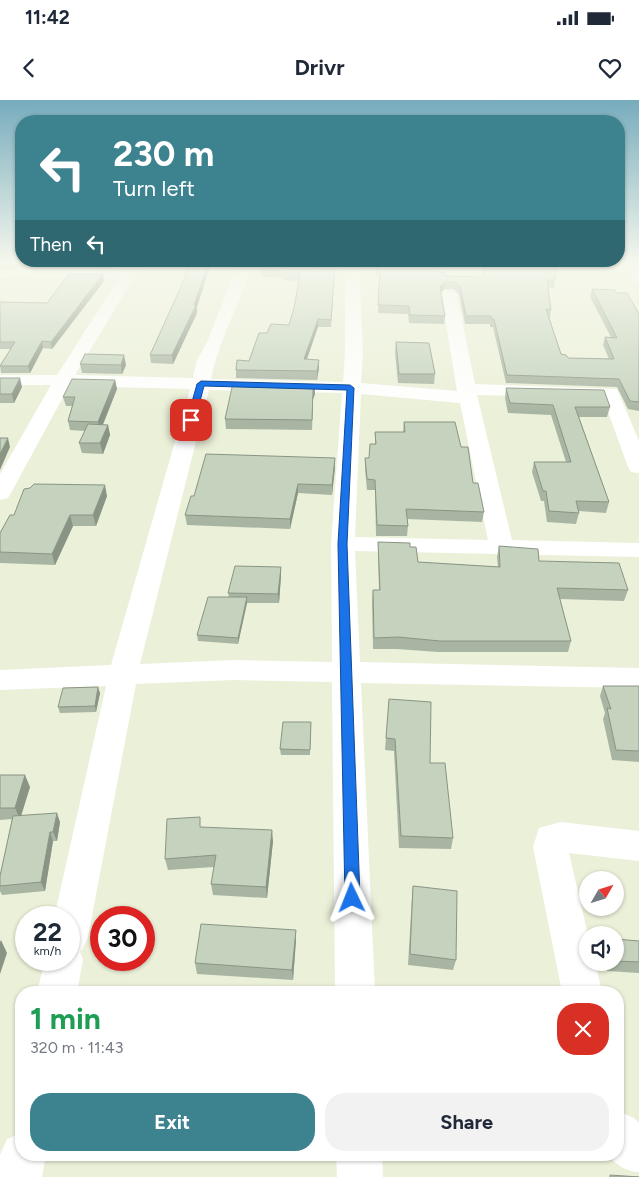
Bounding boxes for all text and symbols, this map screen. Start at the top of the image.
text: 11:42 [25,6,70,29]
icon: back [15,54,43,82]
text: Drivr [294,54,345,81]
icon: heart [596,54,624,82]
text: 230 m [113,133,214,175]
icon: left [30,135,95,200]
text: Turn left [113,175,195,202]
icon: left [82,230,110,258]
text: Then [30,233,72,256]
pin [170,399,212,441]
icon: arrive [177,406,205,434]
position arrow [325,871,377,923]
north arrow [579,871,624,916]
map controls [579,871,624,971]
speed limit sign: 30 [90,906,155,971]
text: 22 [33,917,62,947]
button: sound [579,926,624,971]
text: km/h [34,944,61,958]
text: 1 min [30,1000,101,1037]
button: close [557,1003,609,1055]
text: 320 m · 11:43 [30,1038,123,1057]
button: Exit [30,1093,315,1151]
button: Share [325,1093,609,1151]

